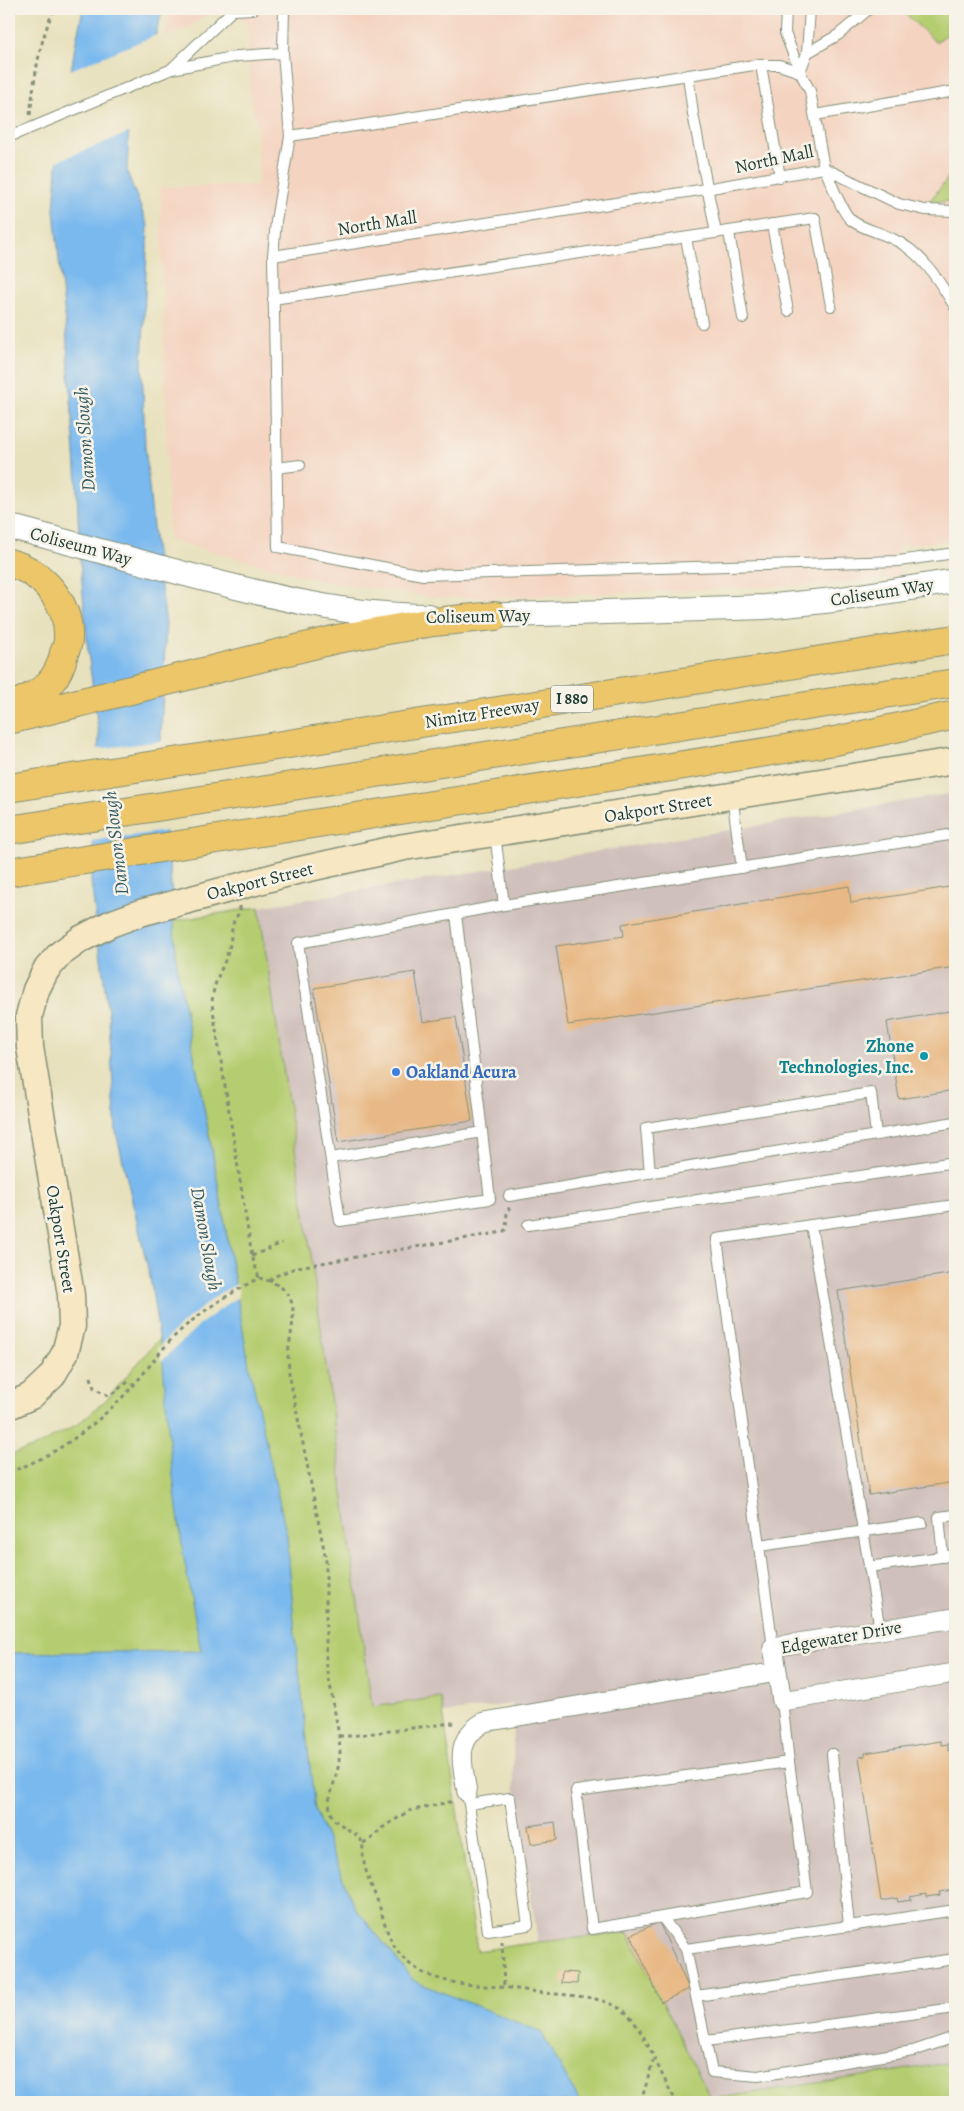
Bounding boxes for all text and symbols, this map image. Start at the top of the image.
street label: North Mall [732,139,816,179]
street label: North Mall [336,205,419,241]
water label: Damon Slough [68,386,102,492]
street label: Coliseum Way [28,521,135,571]
street label: Coliseum Way [829,572,936,612]
street label: Coliseum Way [426,603,531,629]
road number: I 880 [551,686,593,712]
street label: Nimitz Freeway [423,692,542,734]
street label: Oakport Street [602,788,714,828]
water label: Damon Slough [97,789,135,897]
street label: Oakport Street [204,856,316,906]
place label: Zhone Technologies, Inc. [779,1034,914,1079]
marker: Zhone Technologies, Inc. [918,1050,930,1062]
place label: Oakland Acura [406,1060,517,1084]
marker: Oakland Acura [390,1066,402,1078]
street label: Oakport Street [41,1183,81,1295]
water label: Damon Slough [184,1185,228,1293]
street label: Edgewater Drive [779,1615,903,1659]

